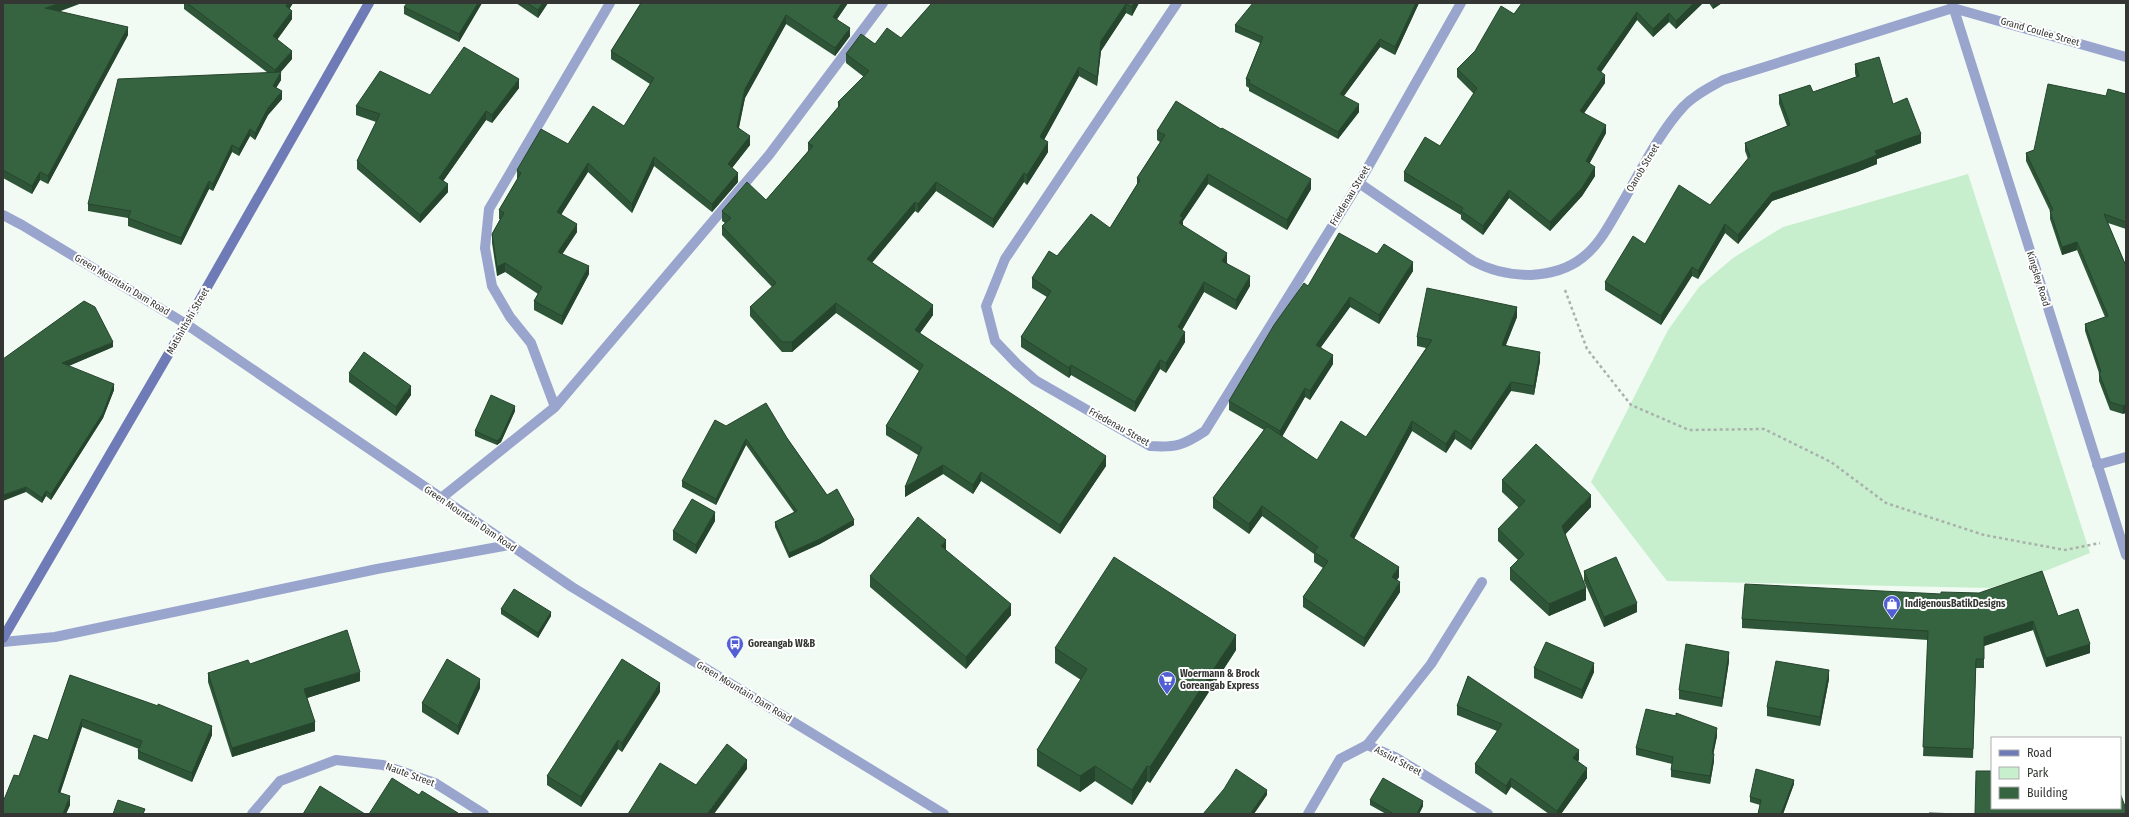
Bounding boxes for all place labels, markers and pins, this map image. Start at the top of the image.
shop icon: IndigenousBatikDesigns [1882,594,1902,619]
place label: IndigenousBatikDesigns [1905,598,2006,610]
bus stop icon: Goreangab W&B [725,634,745,659]
place label: Goreangab W&B [748,638,816,650]
place label: Woermann & Brock Goreangab Express [1180,668,1261,692]
supermarket icon: Woermann & Brock Goreangab Express [1157,670,1177,695]

